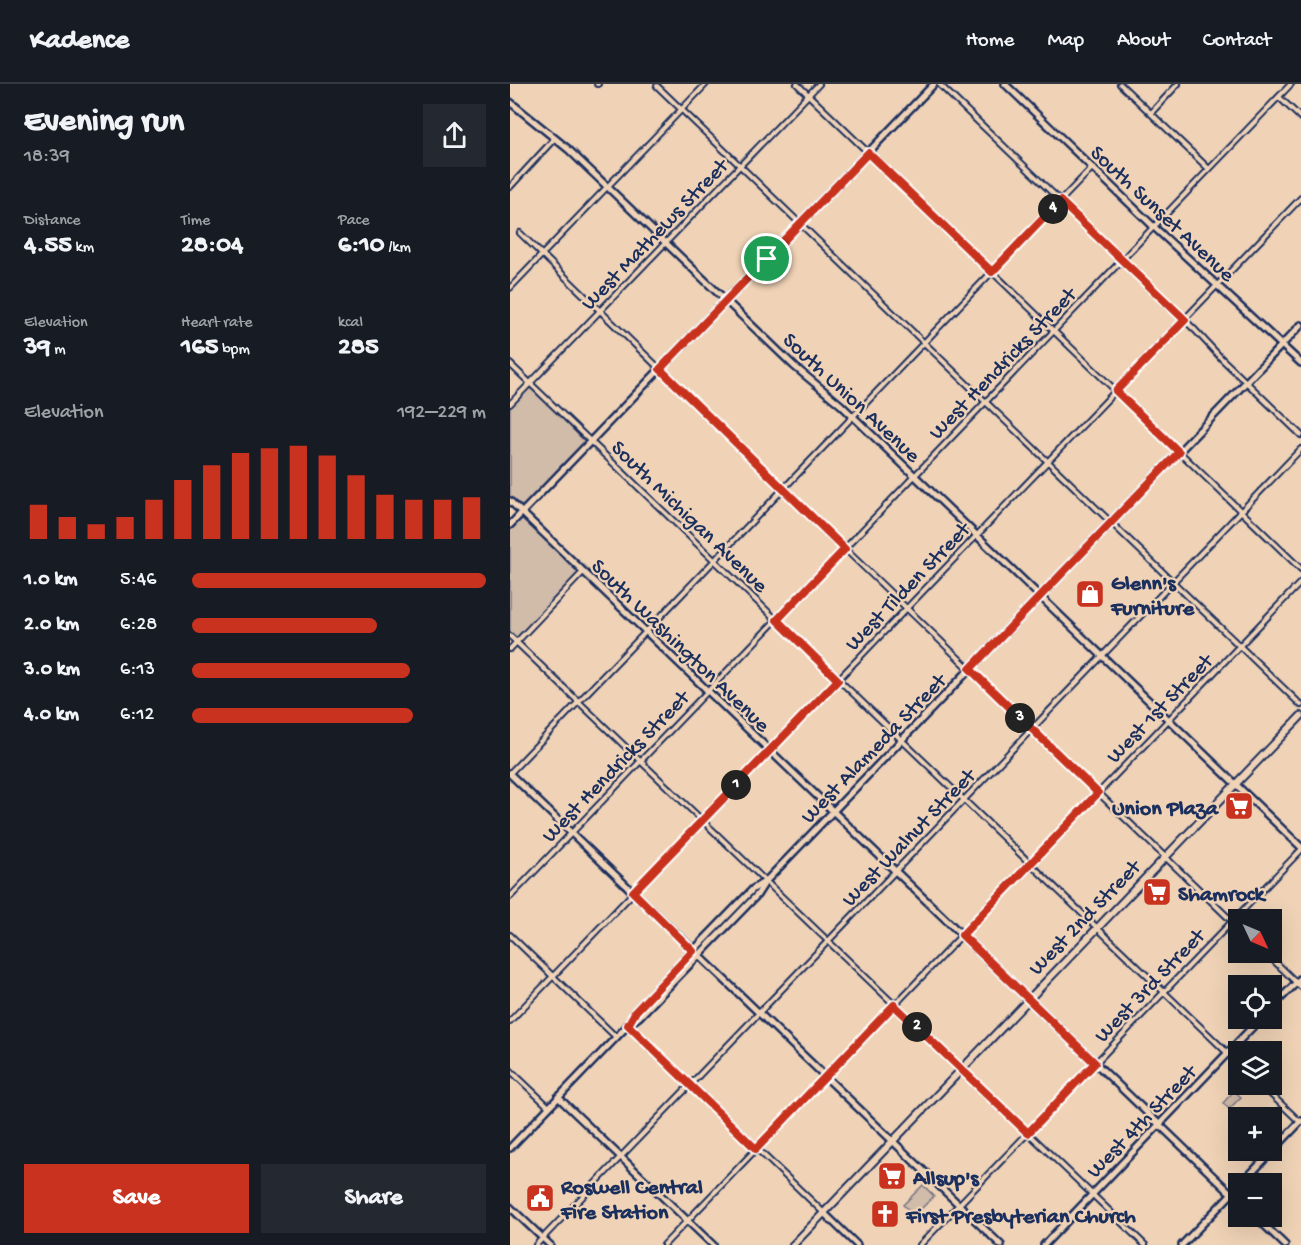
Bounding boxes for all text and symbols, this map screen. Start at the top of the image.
text: Kadence [30,25,129,58]
text: Home [966,29,1014,54]
text: Map [1047,29,1084,54]
text: About [1117,29,1170,54]
text: Contact [1203,29,1271,54]
text: Evening run [24,104,184,142]
button: share [423,104,486,167]
street label: South Sunset Avenue [1083,141,1240,289]
text: 18:39 [24,146,70,169]
street label: West Mathews Street [577,153,736,317]
pin: 4 [1038,194,1068,224]
text: 4 [1049,199,1057,218]
text: Distance [24,212,81,231]
text: Time [181,212,210,231]
text: Pace [338,212,369,231]
text: 4.55 [24,231,72,262]
text: 28:04 [181,231,243,262]
text: 6:10 [338,231,385,262]
pin [741,233,792,284]
text: km [72,239,94,258]
text: /km [385,239,411,258]
icon: arrive [750,242,783,275]
street label: West Hendricks Street [925,282,1085,446]
text: Elevation [24,314,88,333]
text: Heart rate [181,314,253,333]
text: kcal [338,314,363,333]
street label: South Union Avenue [776,328,925,470]
text: 39 [24,333,51,364]
text: 165 [181,333,218,364]
text: 285 [338,333,379,364]
text: m [51,341,66,360]
text: bpm [218,341,250,360]
text: Elevation [24,402,104,425]
text: 192–229 m [397,402,486,425]
street label: South Michigan Avenue [604,436,773,600]
street label: West Tilden Street [841,517,978,658]
street label: South Washington Avenue [584,555,775,740]
text: 1.0 km [24,569,78,592]
text: 5:46 [120,569,156,592]
place label: Glenn's Furniture [1110,572,1195,623]
shop icon: Glenn's Furniture [1074,578,1106,610]
text: 2.0 km [24,614,79,637]
text: 6:28 [120,614,157,637]
street label: West 1st Street [1102,648,1221,770]
text: 3.0 km [24,659,80,682]
text: 6:13 [120,659,155,682]
street label: West Alameda Street [797,668,955,830]
street label: West Hendricks Street [538,685,698,849]
pin: 3 [1005,703,1035,733]
text: 4.0 km [24,704,79,727]
text: 6:12 [120,704,154,727]
text: 3 [1016,708,1024,727]
street label: West Walnut Street [837,763,984,913]
pin: 1 [721,770,751,800]
text: 1 [733,775,739,794]
supermarket icon: Union Plaza [1223,790,1255,822]
place label: Union Plaza [1112,797,1220,823]
street label: West 2nd Street [1024,854,1149,982]
supermarket icon: Shamrock [1141,876,1173,908]
place label: Shamrock [1178,883,1267,909]
north arrow [1228,909,1282,963]
map controls [1228,909,1282,1227]
street label: West 3rd Street [1090,923,1213,1049]
button: locate [1228,975,1282,1029]
pin: 2 [902,1012,932,1042]
text: 2 [913,1017,921,1036]
button: layers [1228,1041,1282,1095]
street label: West 4th Street [1082,1059,1205,1185]
button: + [1228,1107,1282,1161]
supermarket icon: Allsup's [876,1160,908,1192]
button: Save [24,1164,249,1233]
button: Share [261,1164,486,1233]
place label: Allsup's [912,1167,981,1193]
button: − [1228,1173,1282,1227]
place label: Roswell Central Fire Station [560,1176,703,1227]
public building icon: Roswell Central Fire Station [524,1182,556,1214]
church icon: First Presbyterian Church [869,1198,901,1230]
place label: First Presbyterian Church [905,1205,1136,1231]

